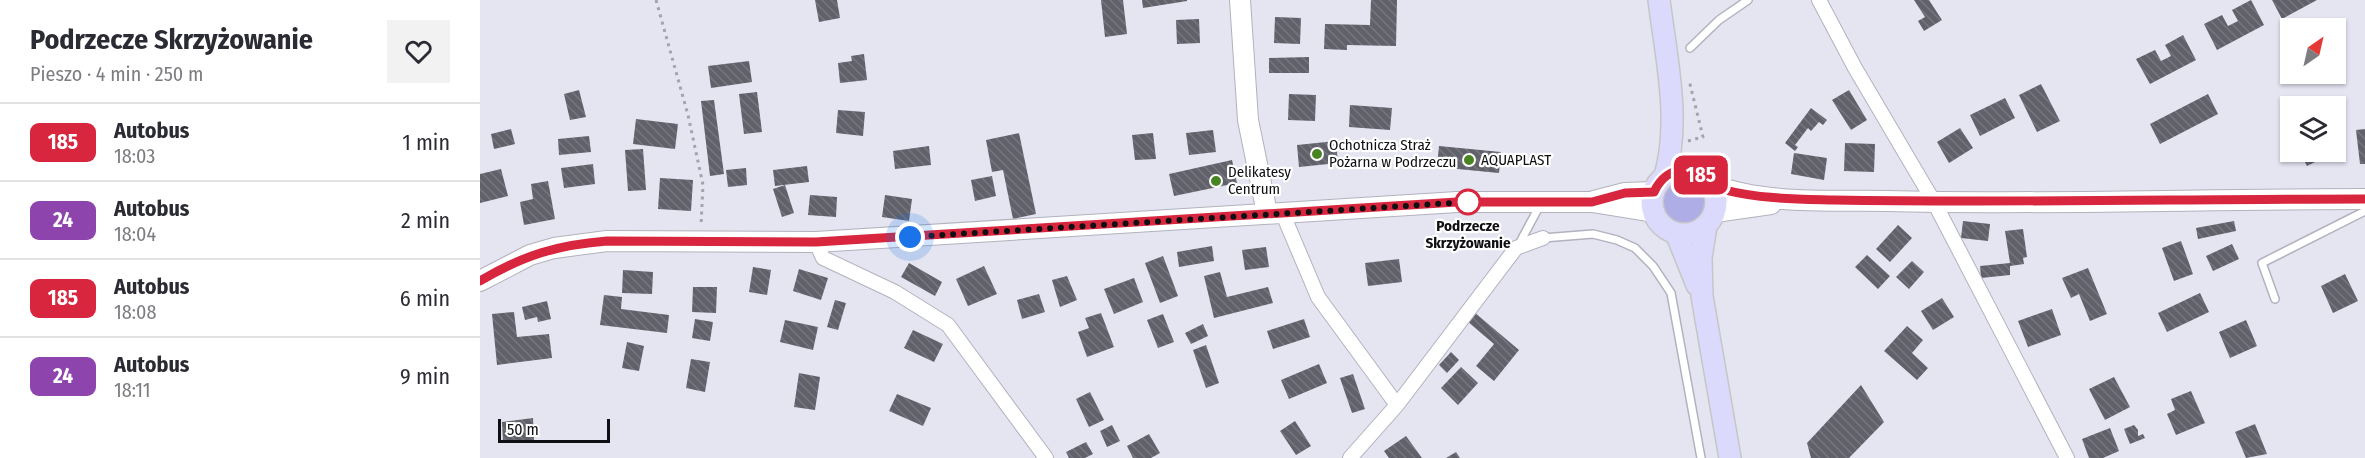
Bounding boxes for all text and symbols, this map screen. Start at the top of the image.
north arrow [2280,18,2346,84]
map controls [2280,18,2346,162]
button: heart [387,20,450,83]
text: Podrzecze Skrzyżowanie [30,23,313,56]
text: Pieszo · 4 min · 250 m [30,62,203,86]
button: layers [2280,96,2346,162]
text: Autobus [114,117,189,144]
text: 185 [48,129,78,155]
text: 1 min [402,129,450,156]
place label: Ochotnicza Straż Pożarna w Podrzeczu [1329,136,1456,171]
text: 18:03 [114,144,155,168]
marker: Ochotnicza Straż Pożarna w Podrzeczu [1310,147,1324,161]
place label: AQUAPLAST [1481,151,1551,169]
marker: AQUAPLAST [1462,153,1476,167]
line badge: 185 [1666,156,1736,195]
text: 185 [1686,162,1716,188]
place label: Delikatesy Centrum [1228,163,1291,198]
marker: Delikatesy Centrum [1209,174,1223,188]
marker: Podrzecze Skrzyżowanie [1455,189,1481,215]
text: Autobus [114,195,189,222]
text: 24 [53,207,73,233]
text: 2 min [401,207,450,234]
place label: Podrzecze Skrzyżowanie [1425,217,1511,252]
text: 18:04 [114,222,156,246]
your location [895,222,925,252]
text: Autobus [114,273,189,300]
text: 185 [48,285,78,311]
text: 6 min [400,285,450,312]
text: 18:08 [114,300,156,324]
text: Autobus [114,351,189,378]
text: 24 [53,363,73,389]
text: 9 min [400,363,450,390]
text: 18:11 [114,378,151,402]
scale bar [498,416,610,444]
text: 50 m [507,420,539,439]

